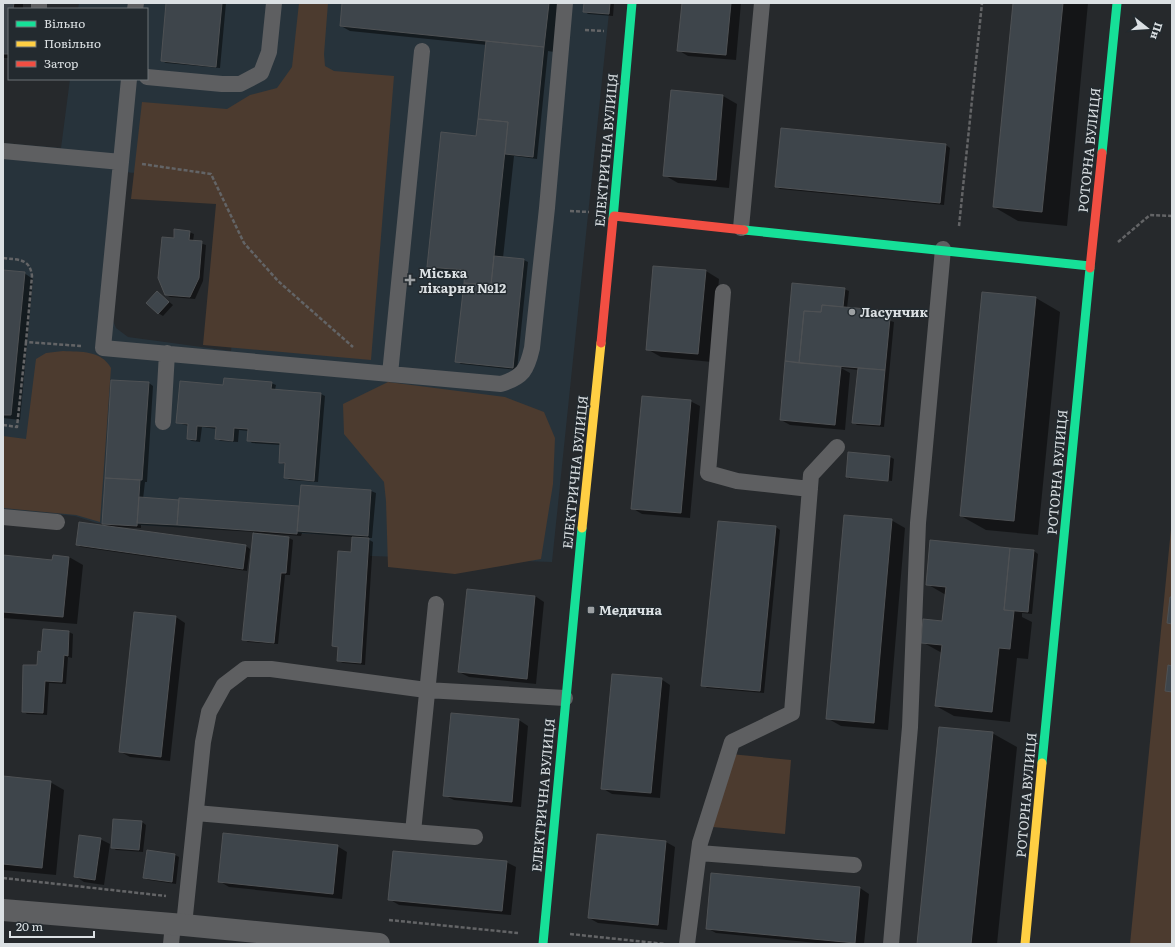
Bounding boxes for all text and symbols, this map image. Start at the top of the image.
legend [8,8,148,80]
north arrow [1127,8,1167,48]
text: Вільно [44,14,85,32]
text: Пн [1147,21,1168,42]
text: Повільно [44,34,101,52]
text: Затор [44,54,79,72]
street label: ЕЛЕКТРИЧНА ВУЛИЦЯ [589,72,622,228]
street label: РОТОРНА ВУЛИЦЯ [1072,87,1105,213]
place label: Міська лікарня №12 [419,263,506,297]
marker: Міська лікарня №12 [404,274,416,286]
place label: Ласунчик [860,302,929,321]
marker: Ласунчик [847,307,857,317]
street label: ЕЛЕКТРИЧНА ВУЛИЦЯ [557,394,592,550]
street label: РОТОРНА ВУЛИЦЯ [1042,409,1071,535]
place label: Медична [599,600,663,619]
marker: Медична [586,605,596,615]
street label: ЕЛЕКТРИЧНА ВУЛИЦЯ [526,717,559,873]
street label: РОТОРНА ВУЛИЦЯ [1011,732,1040,858]
scale bar [10,913,94,939]
text: 20 m [16,917,43,935]

